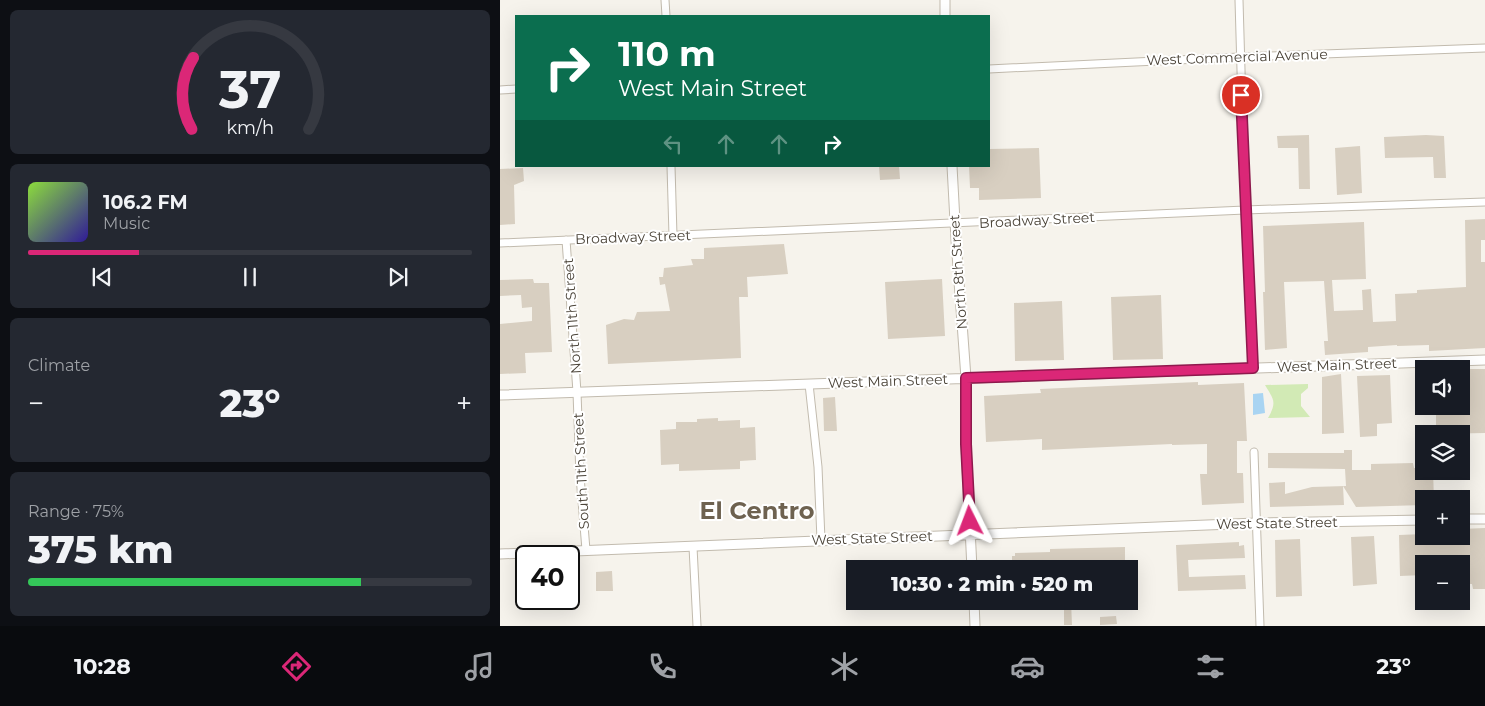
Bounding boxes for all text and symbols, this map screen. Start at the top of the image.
text: 110 m [618,32,716,75]
icon: right [535,35,600,100]
street label: West Commercial Avenue [1146,45,1328,69]
text: 37 [218,58,281,121]
pin [1220,74,1262,116]
text: West Main Street [618,75,807,102]
icon: arrive [1227,81,1255,109]
text: km/h [226,117,274,138]
icon: left [659,130,687,158]
icon: ahead [712,130,740,158]
icon: ahead [765,130,793,158]
icon: right [818,130,846,158]
text: 106.2 FM [103,191,188,214]
street label: Broadway Street [979,208,1096,232]
text: Music [103,214,150,233]
street label: North 8th Street [945,214,971,330]
street label: Broadway Street [575,226,692,248]
street label: North 11th Street [559,257,585,375]
icon: previous [88,263,116,291]
icon: pause [236,263,264,291]
icon: next [384,263,412,291]
street label: West Main Street [1277,354,1398,376]
text: Climate [28,356,90,375]
map controls [1415,360,1470,610]
button: sound [1415,360,1470,415]
street label: West Main Street [828,370,949,392]
text: 23° [220,380,280,427]
text: − [28,386,44,420]
text: + [456,386,472,420]
street label: South 11th Street [569,412,593,530]
button: layers [1415,425,1470,480]
button: + [1415,490,1470,545]
position arrow [943,494,995,546]
district label: El Centro [699,496,815,525]
text: Range · 75% [28,502,124,521]
street label: West State Street [1216,513,1338,533]
text: 375 km [28,526,174,573]
street label: West State Street [811,527,933,549]
speed limit sign: 40 [515,545,580,610]
button: − [1415,555,1470,610]
text: 10:30 · 2 min · 520 m [891,573,1093,596]
icon: directions [279,649,314,684]
icon: music [462,649,497,684]
icon: phone [645,649,680,684]
icon: climate [827,649,862,684]
icon: car [1010,649,1045,684]
icon: filters [1193,649,1228,684]
text: 10:28 [74,653,131,680]
text: 23° [1376,653,1411,680]

